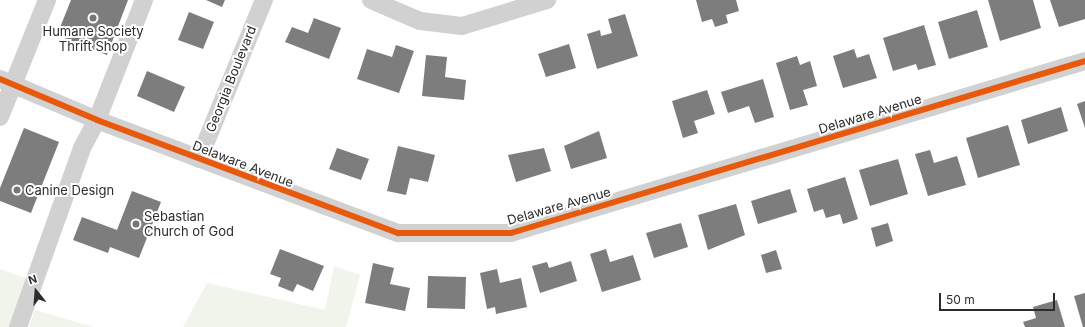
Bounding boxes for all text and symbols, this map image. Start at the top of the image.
marker: Humane Society Thrift Shop [88,13,98,23]
street label: Georgia Boulevard [203,23,259,135]
place label: Humane Society Thrift Shop [42,24,144,55]
street label: Delaware Avenue [817,91,923,137]
street label: Delaware Avenue [190,138,296,190]
place label: Canine Design [25,182,114,198]
street label: Delaware Avenue [505,184,613,228]
marker: Canine Design [12,185,22,195]
place label: Sebastian Church of God [144,209,234,240]
marker: Sebastian Church of God [131,219,141,229]
north arrow [16,271,56,311]
text: N [26,272,39,287]
scale bar [941,285,1057,311]
text: 50 m [946,292,975,307]

